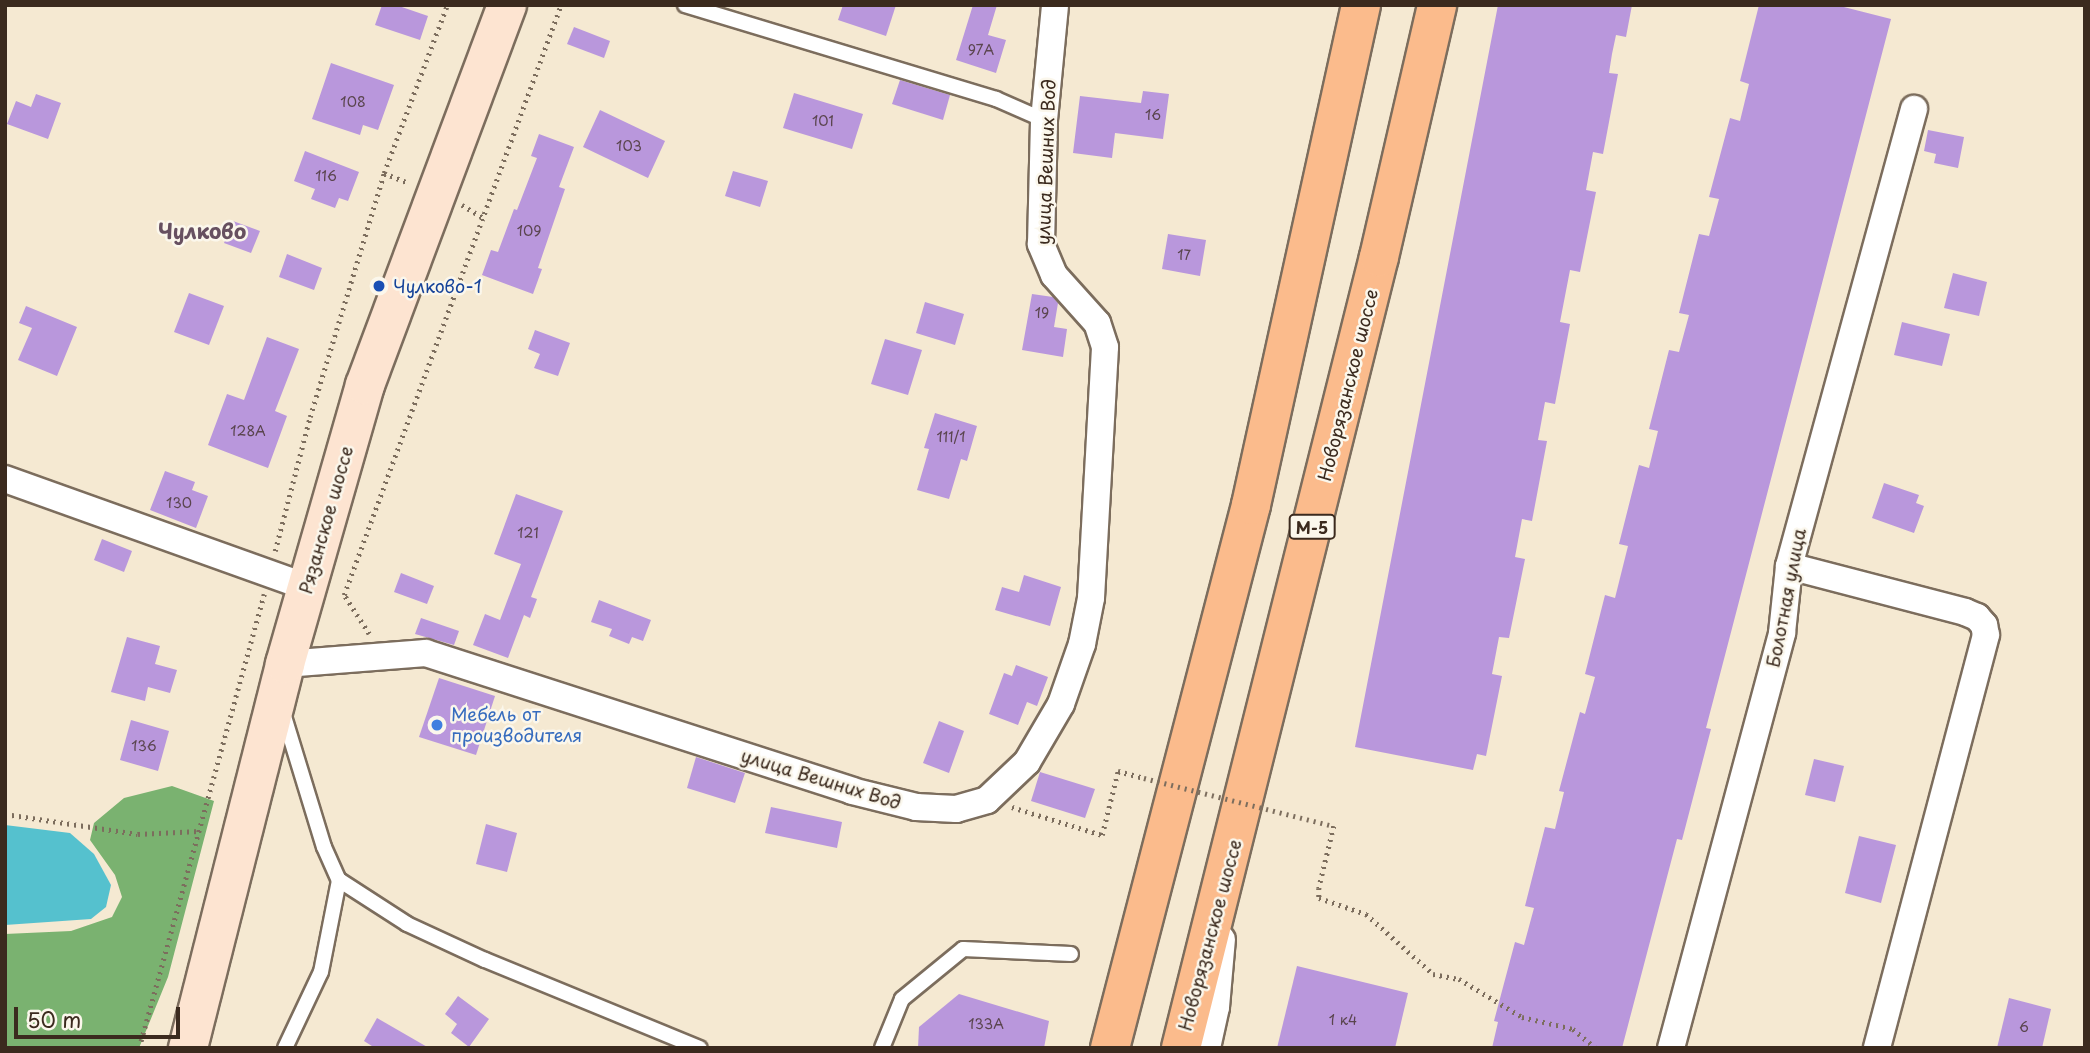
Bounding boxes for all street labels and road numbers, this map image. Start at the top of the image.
street label: улица Вешних Вод [1032,78,1060,246]
street label: Новорязанское шоссе [1314,287,1382,483]
street label: Рязанское шоссе [295,444,357,596]
road number: М-5 [1288,514,1336,540]
street label: Болотная улица [1762,526,1810,670]
street label: улица Вешних Вод [737,744,905,814]
street label: Новорязанское шоссе [1174,837,1246,1033]

